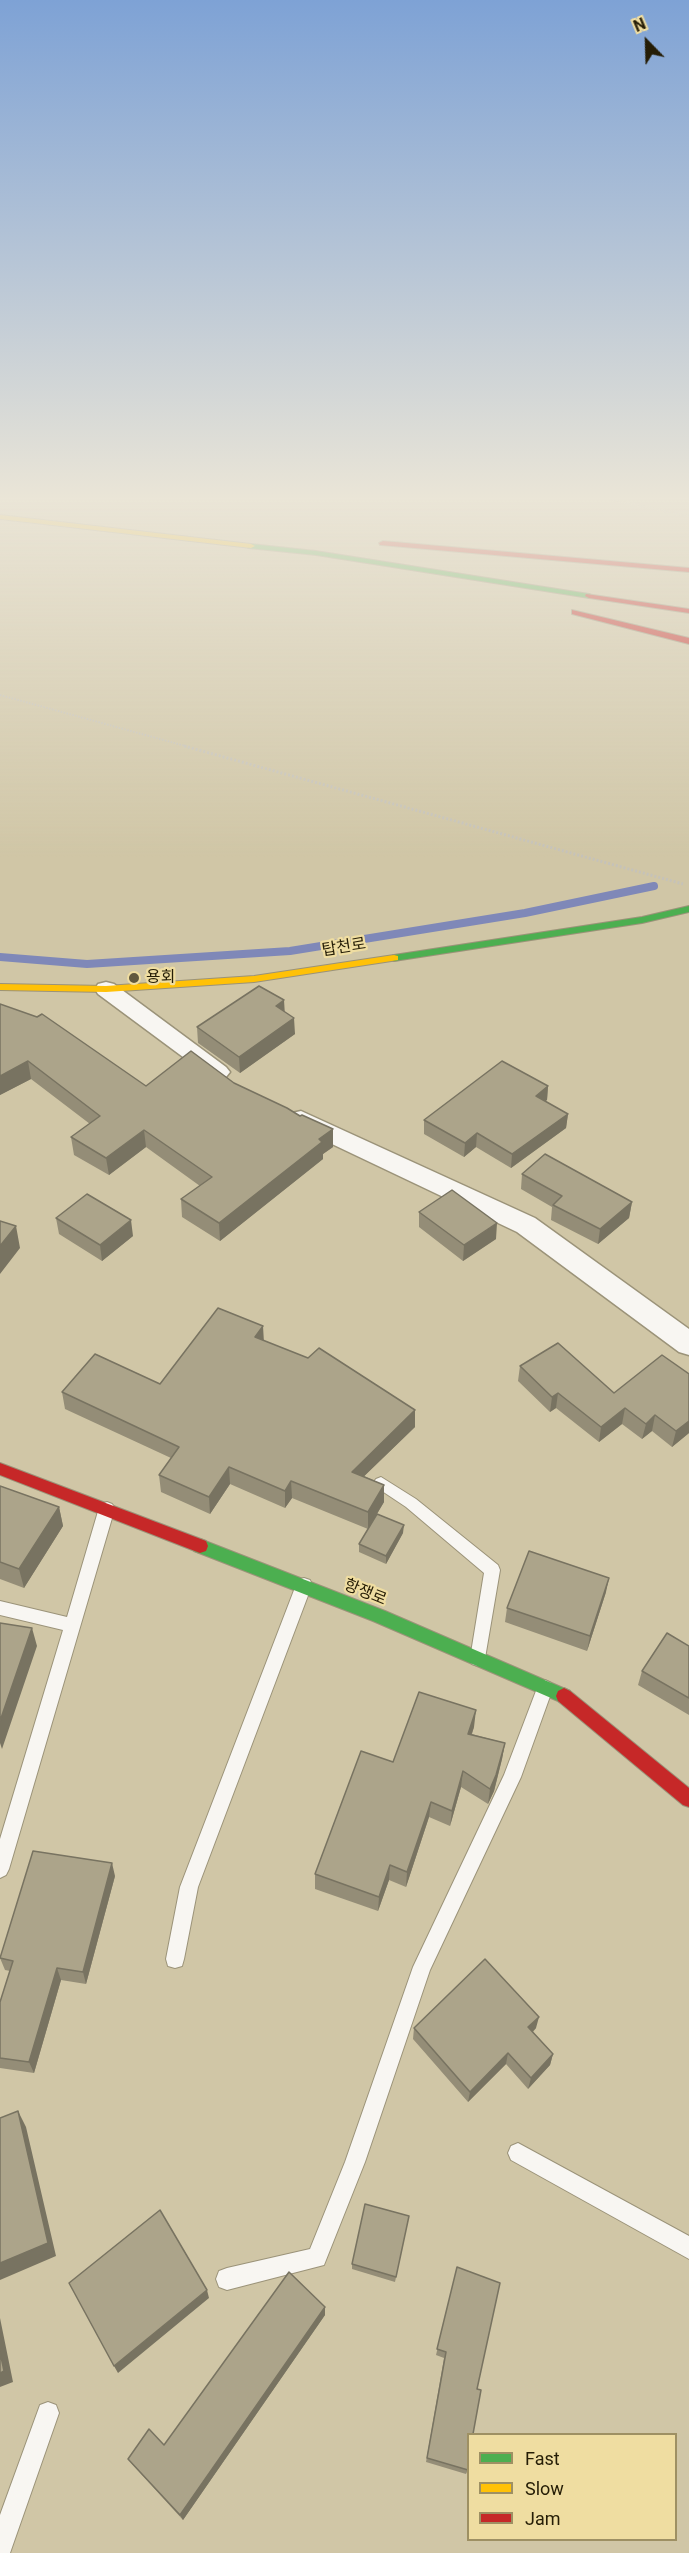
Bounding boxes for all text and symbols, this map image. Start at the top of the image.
north arrow [617,12,677,72]
text: N [631,14,649,36]
street label: 탑천로 [321,935,367,961]
place label: 용회 [146,968,175,988]
marker: 용회 [127,971,141,985]
street label: 항쟁로 [341,1576,389,1610]
legend [467,2433,677,2541]
text: Fast [525,2448,560,2469]
text: Slow [525,2478,564,2499]
text: Jam [525,2508,561,2529]

